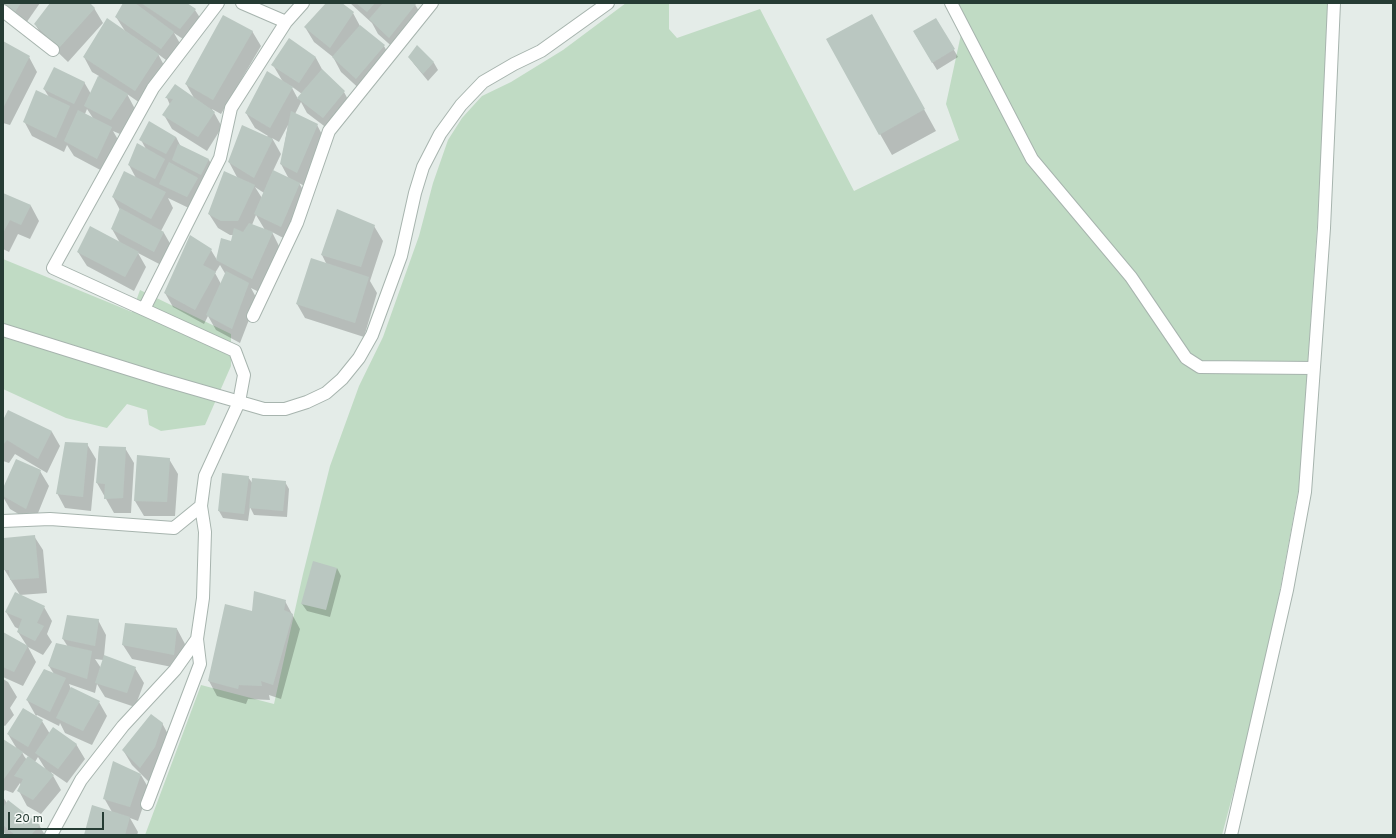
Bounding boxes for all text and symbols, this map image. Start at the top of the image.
scale bar [10,804,106,830]
text: 20 m [15,811,43,827]

